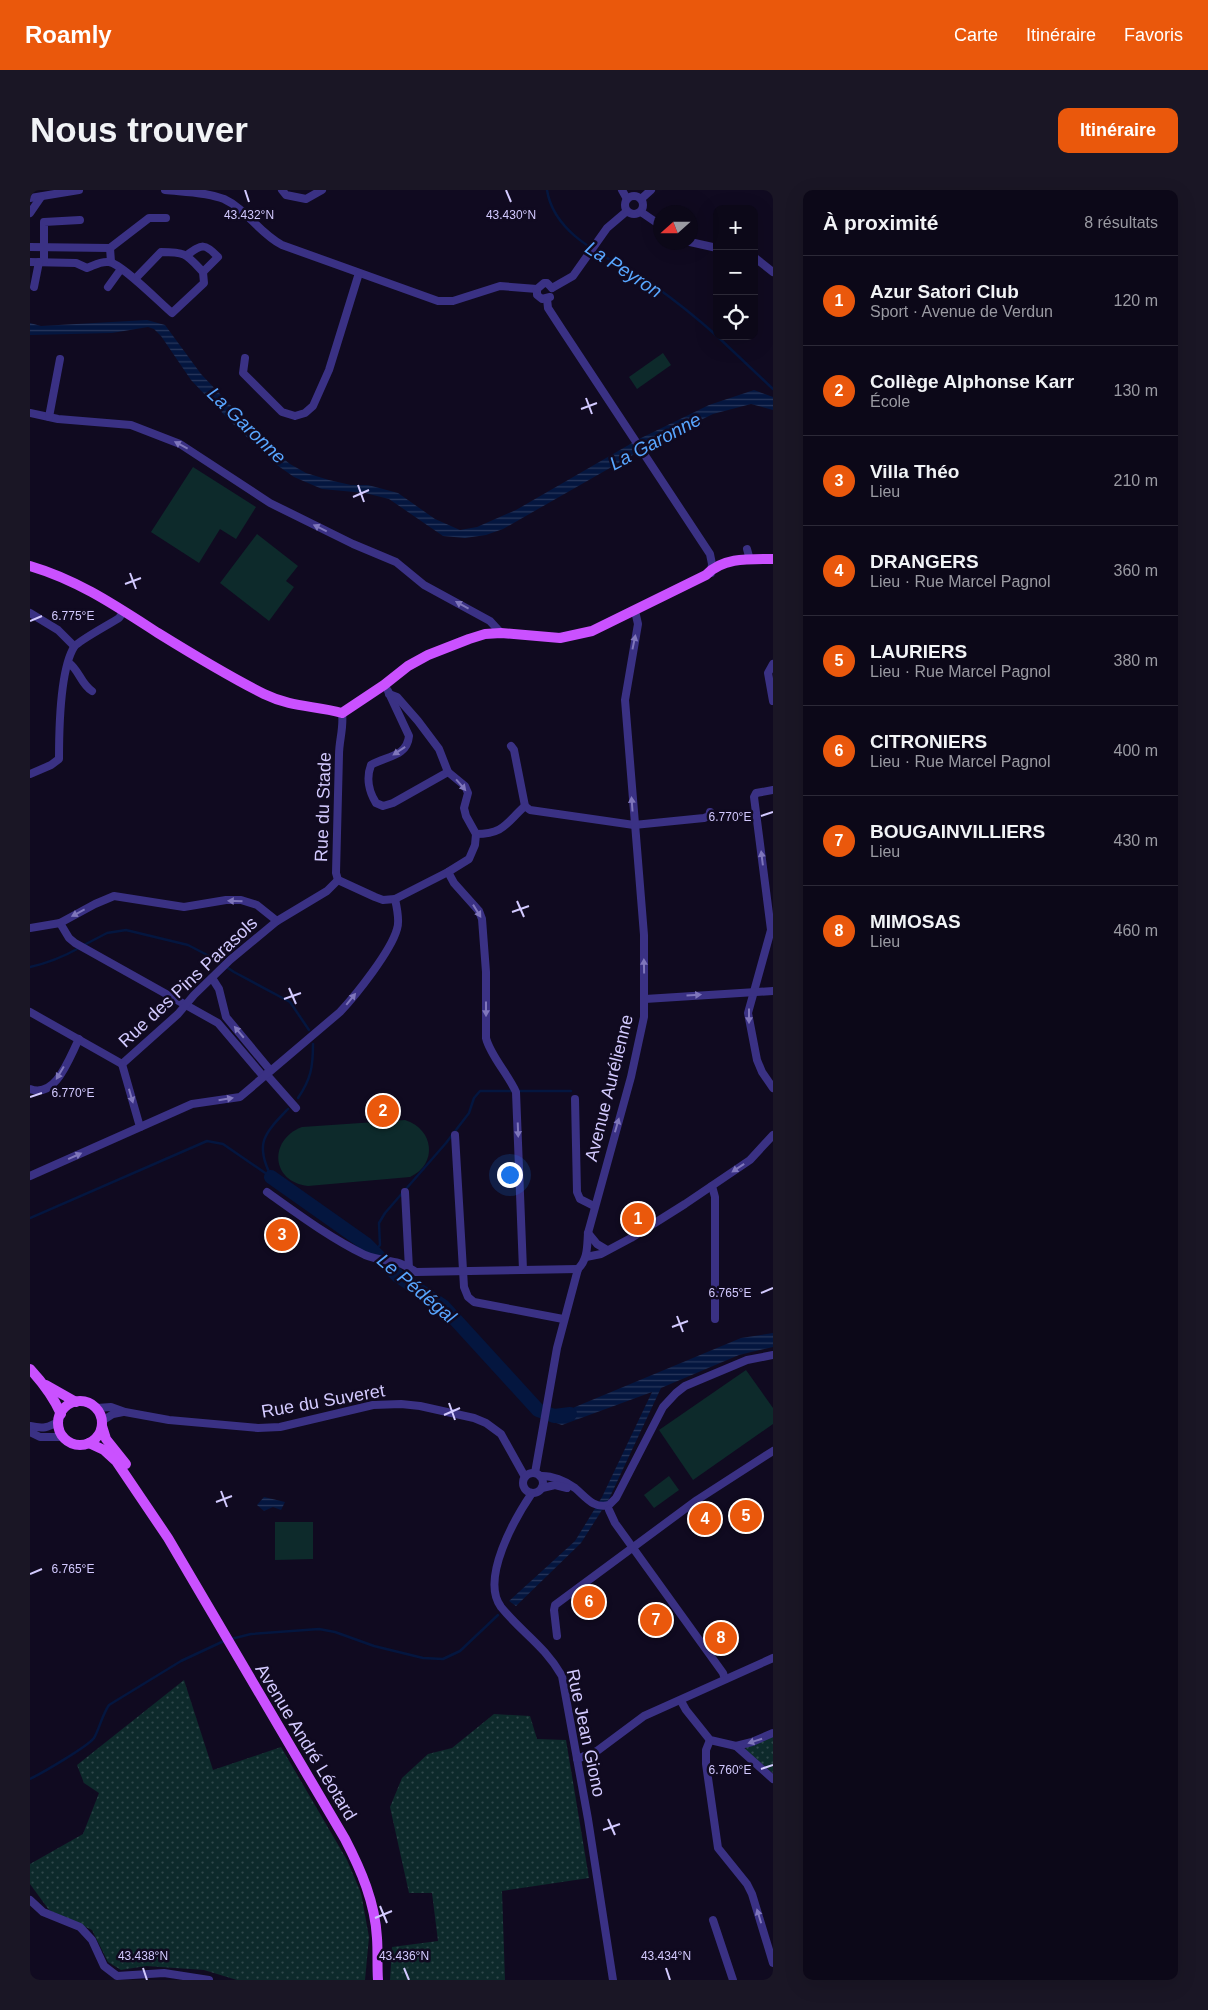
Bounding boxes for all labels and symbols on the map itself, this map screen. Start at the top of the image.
north arrow [653,205,698,250]
text: 43.432°N [224,208,274,222]
text: 43.430°N [486,208,536,222]
water label: La Peyron [582,237,666,302]
water label: La Garonne [203,383,290,468]
water label: La Garonne [606,409,704,474]
one-way arrow [173,441,188,449]
one-way arrow [313,524,327,532]
one-way arrow [455,601,469,609]
text: 6.775°E [52,609,94,623]
one-way arrow [630,635,638,650]
one-way arrow [392,747,406,756]
street label: Rue du Stade [311,752,335,862]
one-way arrow [456,778,467,791]
one-way arrow [628,795,636,811]
text: 6.770°E [709,810,751,824]
one-way arrow [758,850,766,866]
one-way arrow [227,896,243,904]
one-way arrow [472,904,482,918]
one-way arrow [70,909,85,917]
street label: Rue des Pins Parasols [115,913,261,1051]
one-way arrow [640,957,648,973]
one-way arrow [686,991,702,999]
one-way arrow [346,993,357,1006]
one-way arrow [482,1001,490,1017]
one-way arrow [745,1008,753,1024]
street label: Avenue Aurélienne [581,1012,637,1164]
one-way arrow [234,1026,245,1039]
one-way arrow [56,1067,65,1080]
text: 6.770°E [52,1086,94,1100]
one-way arrow [128,1088,136,1103]
pin: 2 [367,1092,399,1130]
one-way arrow [218,1095,234,1103]
one-way arrow [614,1117,622,1132]
one-way arrow [514,1122,522,1138]
one-way arrow [68,1152,82,1160]
your location [497,1162,523,1188]
one-way arrow [731,1163,745,1173]
pin: 1 [622,1200,654,1238]
pin: 3 [266,1216,298,1254]
water label: Le Pédégal [373,1249,461,1328]
text: 6.765°E [709,1286,751,1300]
street label: Rue du Suveret [260,1380,386,1422]
pin: 5 [730,1497,762,1535]
pin: 4 [689,1500,721,1538]
text: 6.765°E [52,1562,94,1576]
pin: 6 [573,1583,605,1621]
pin: 7 [640,1601,672,1639]
pin: 8 [705,1619,737,1657]
street label: Avenue André Léotard [251,1660,361,1824]
street label: Rue Jean Giono [563,1667,609,1799]
one-way arrow [747,1737,762,1745]
text: 6.760°E [709,1763,751,1777]
one-way arrow [754,1909,762,1924]
text: 43.438°N [118,1949,168,1963]
text: 43.436°N [379,1949,429,1963]
text: 43.434°N [641,1949,691,1963]

